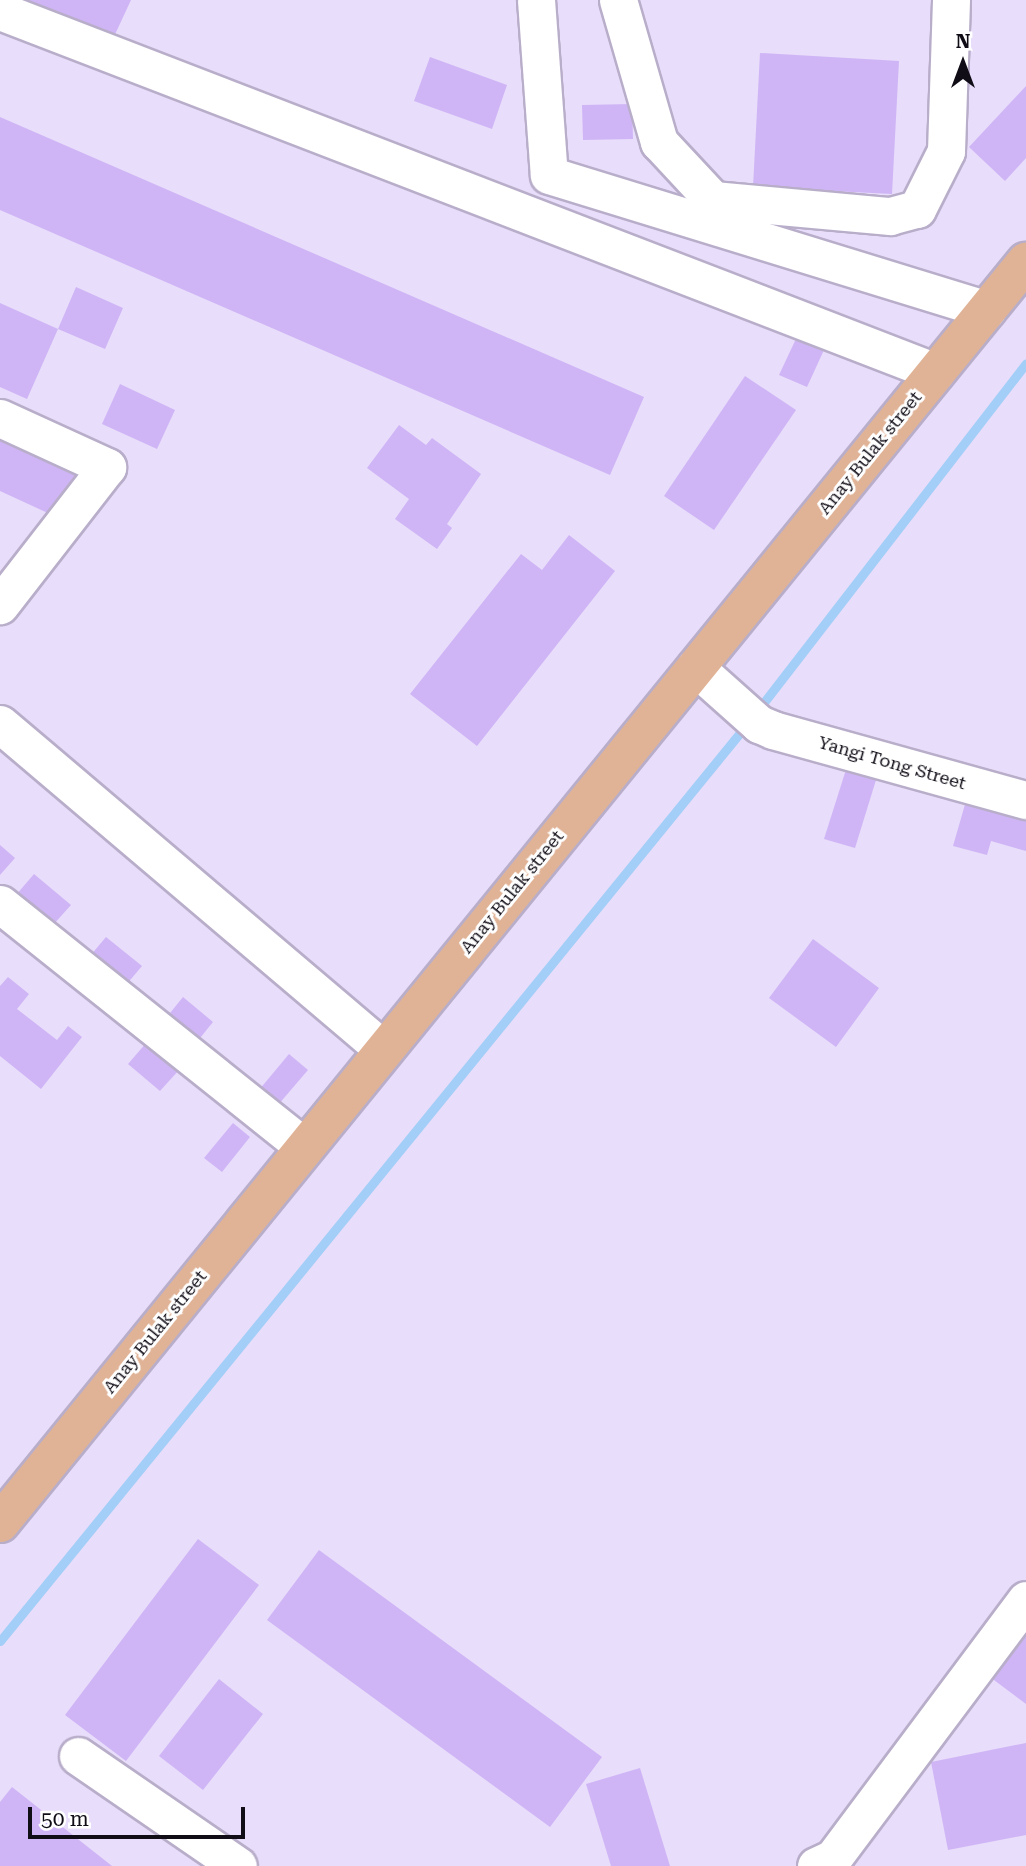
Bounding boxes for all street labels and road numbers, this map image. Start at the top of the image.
street label: Anay Bulak street [814,387,926,519]
street label: Yangi Tong Street [816,732,968,794]
street label: Anay Bulak street [456,826,568,958]
street label: Anay Bulak street [99,1266,211,1398]

